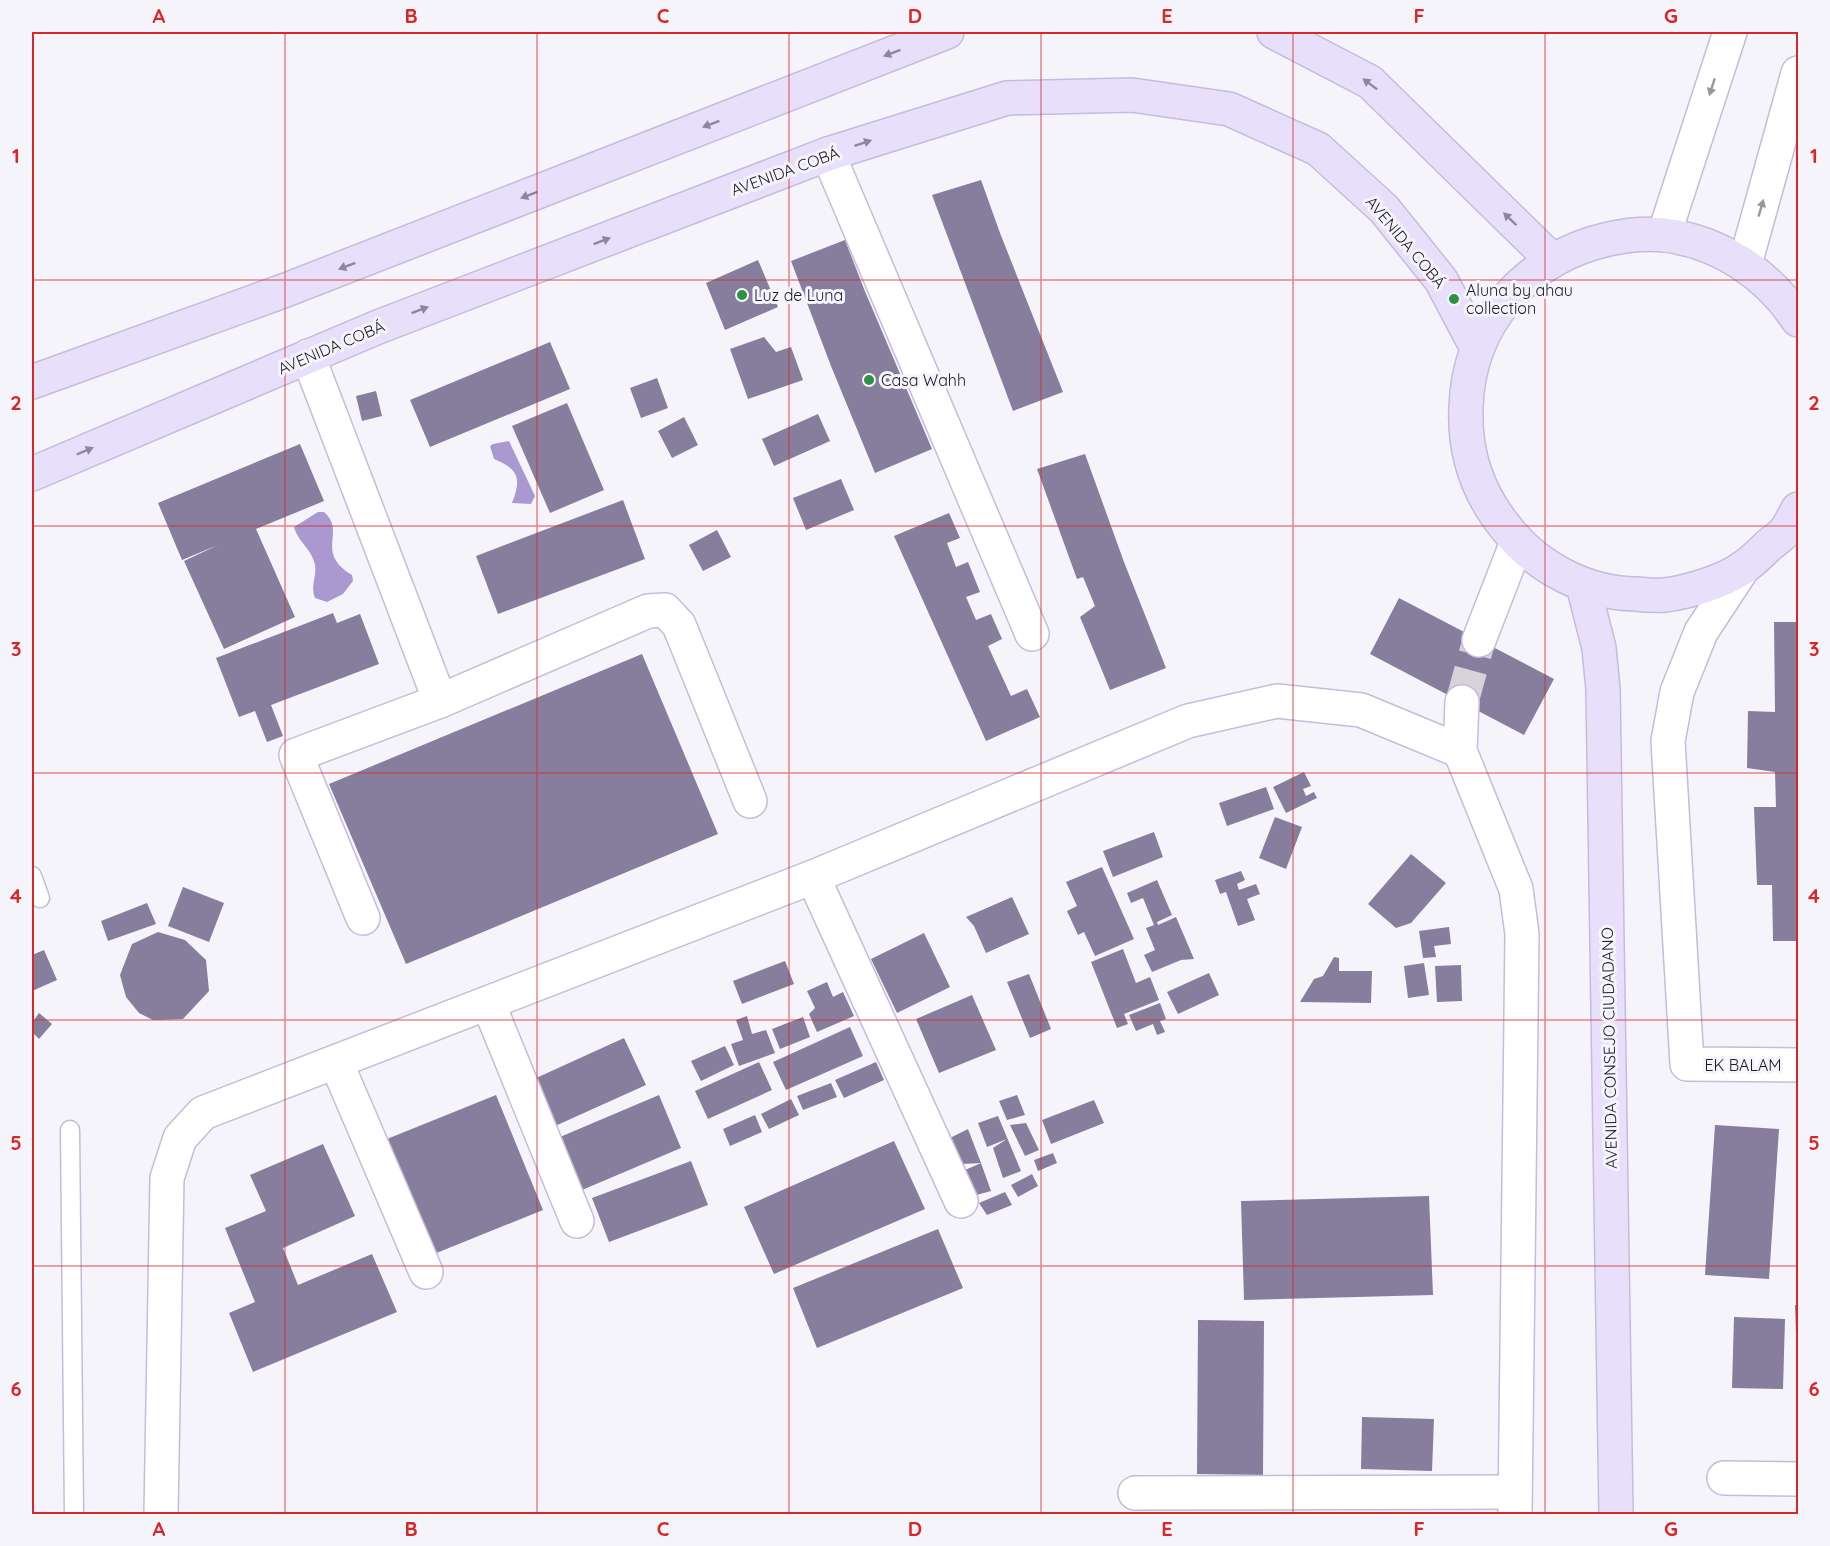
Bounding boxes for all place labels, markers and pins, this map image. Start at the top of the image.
place label: Aluna by ahau collection [1466,280,1573,318]
place label: Luz de Luna [754,285,843,305]
marker: Luz de Luna [735,288,749,302]
marker: Aluna by ahau collection [1447,292,1461,306]
place label: Casa Wahh [881,370,966,390]
marker: Casa Wahh [862,373,876,387]

